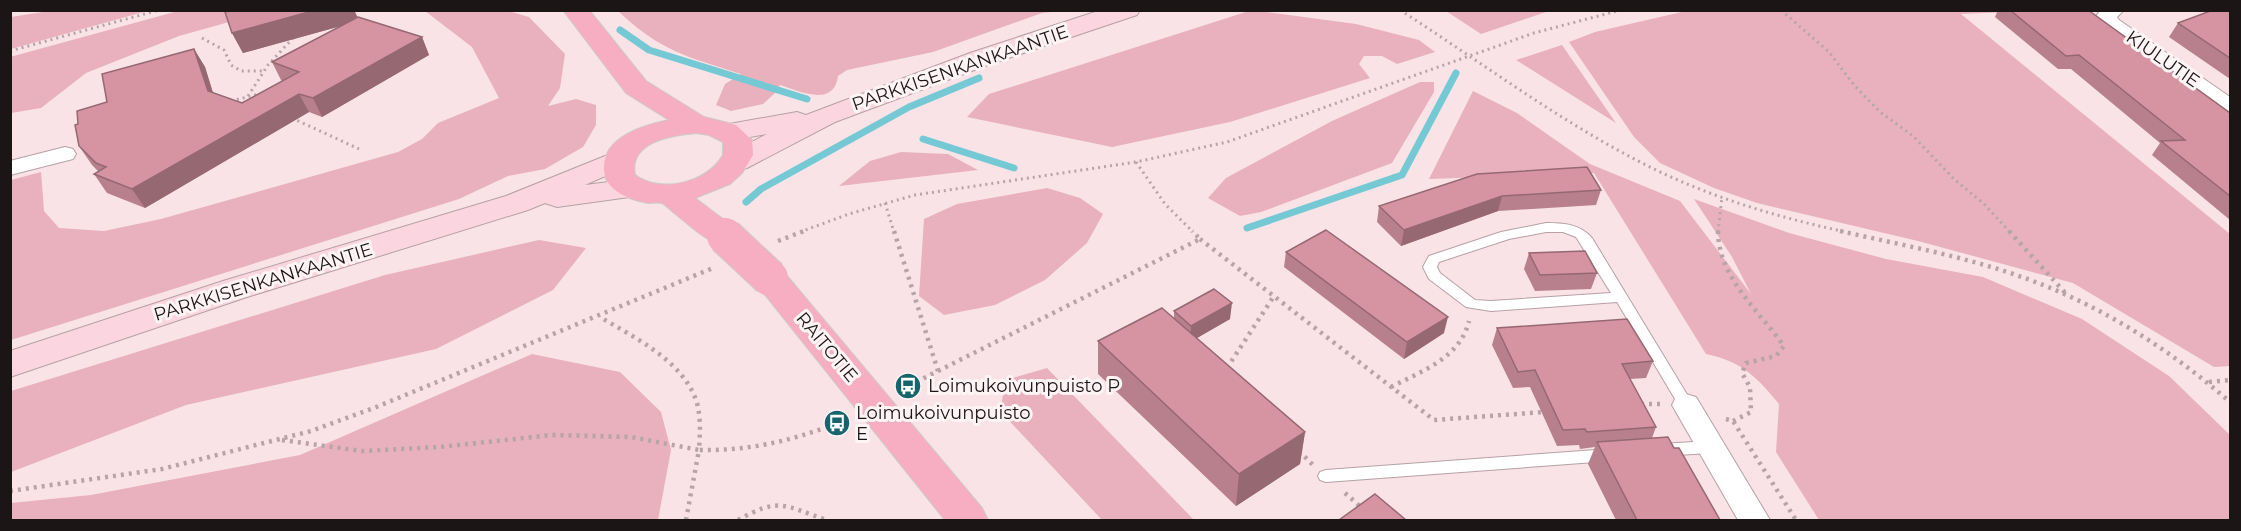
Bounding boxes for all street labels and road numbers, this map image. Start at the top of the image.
street label: PARKKISENKANKAANTIE [849,21,1071,115]
street label: KIULUTIE [2122,26,2204,92]
street label: PARKKISENKANKAANTIE [151,238,375,326]
street label: RAITOTIE [791,308,863,386]

